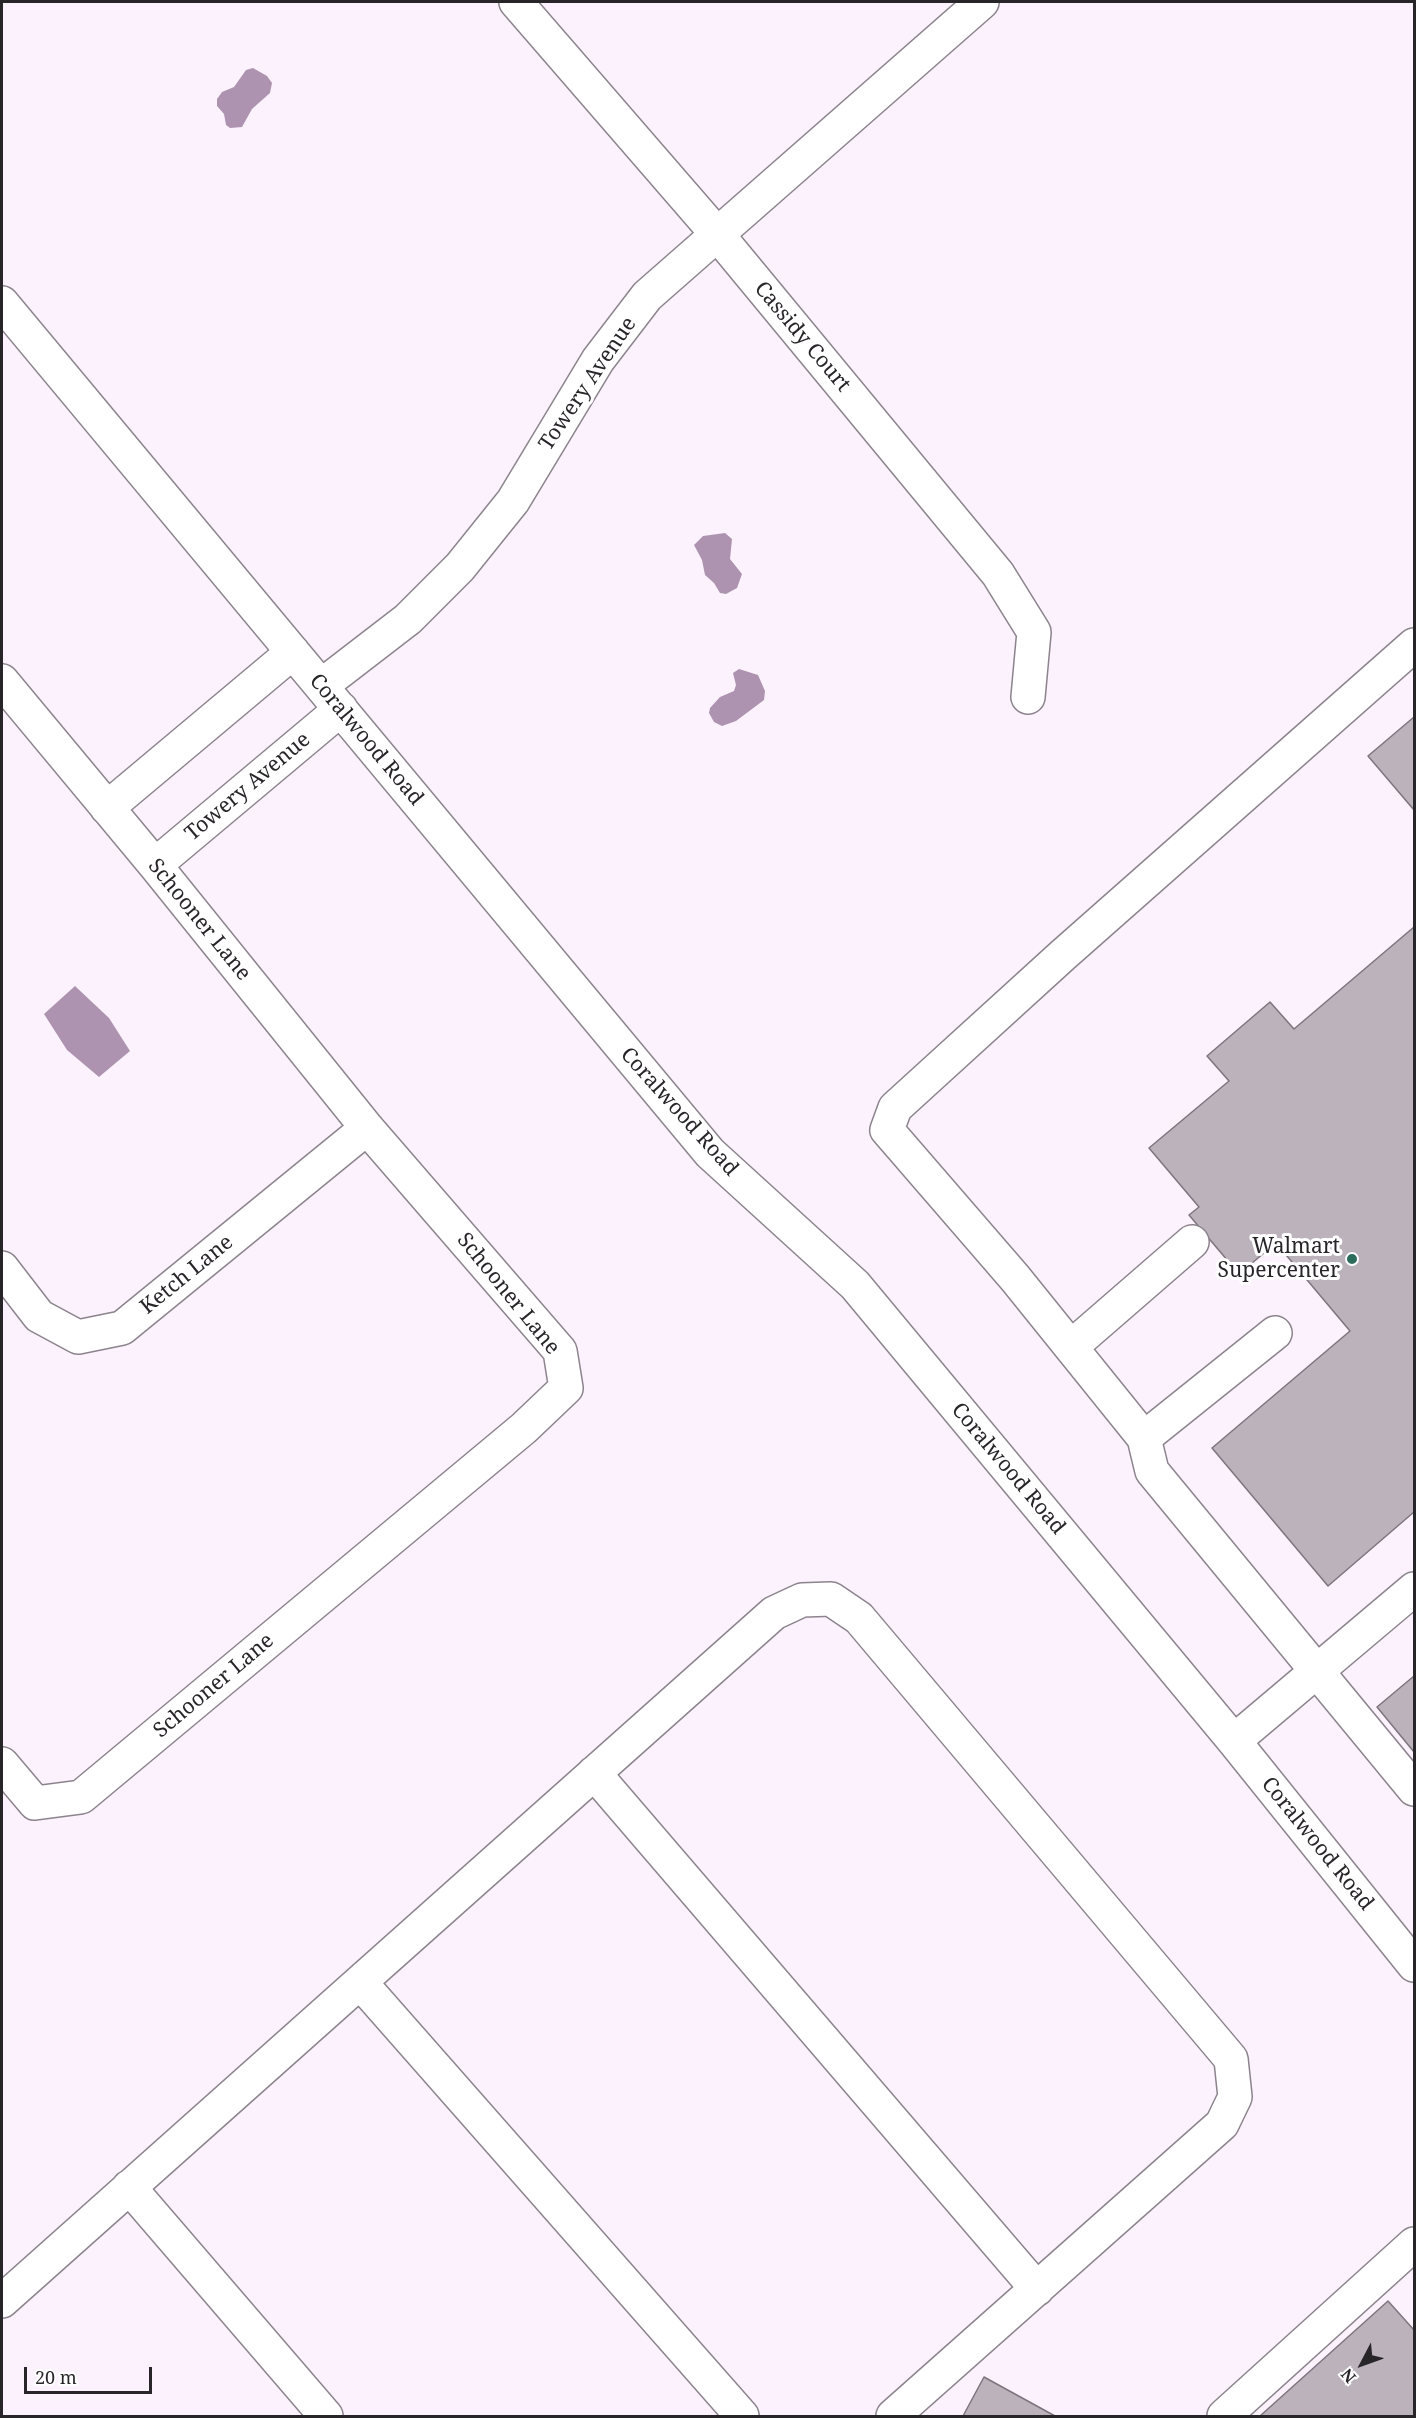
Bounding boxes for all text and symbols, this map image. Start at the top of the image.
street label: Cassidy Court [749,277,855,397]
street label: Towery Avenue [534,312,642,456]
street label: Coralwood Road [304,669,428,811]
street label: Towery Avenue [180,727,316,847]
street label: Schooner Lane [142,854,256,986]
street label: Coralwood Road [615,1043,743,1181]
street label: Schooner Lane [451,1228,565,1360]
street label: Ketch Lane [136,1230,238,1320]
place label: Walmart Supercenter [1218,1234,1340,1284]
marker: Walmart Supercenter [1345,1252,1359,1266]
street label: Coralwood Road [946,1398,1070,1540]
street label: Schooner Lane [149,1628,279,1744]
street label: Coralwood Road [1256,1772,1378,1916]
north arrow [1332,2334,1392,2394]
scale bar [27,2355,154,2393]
text: N [1336,2364,1361,2388]
text: 20 m [35,2365,77,2389]

